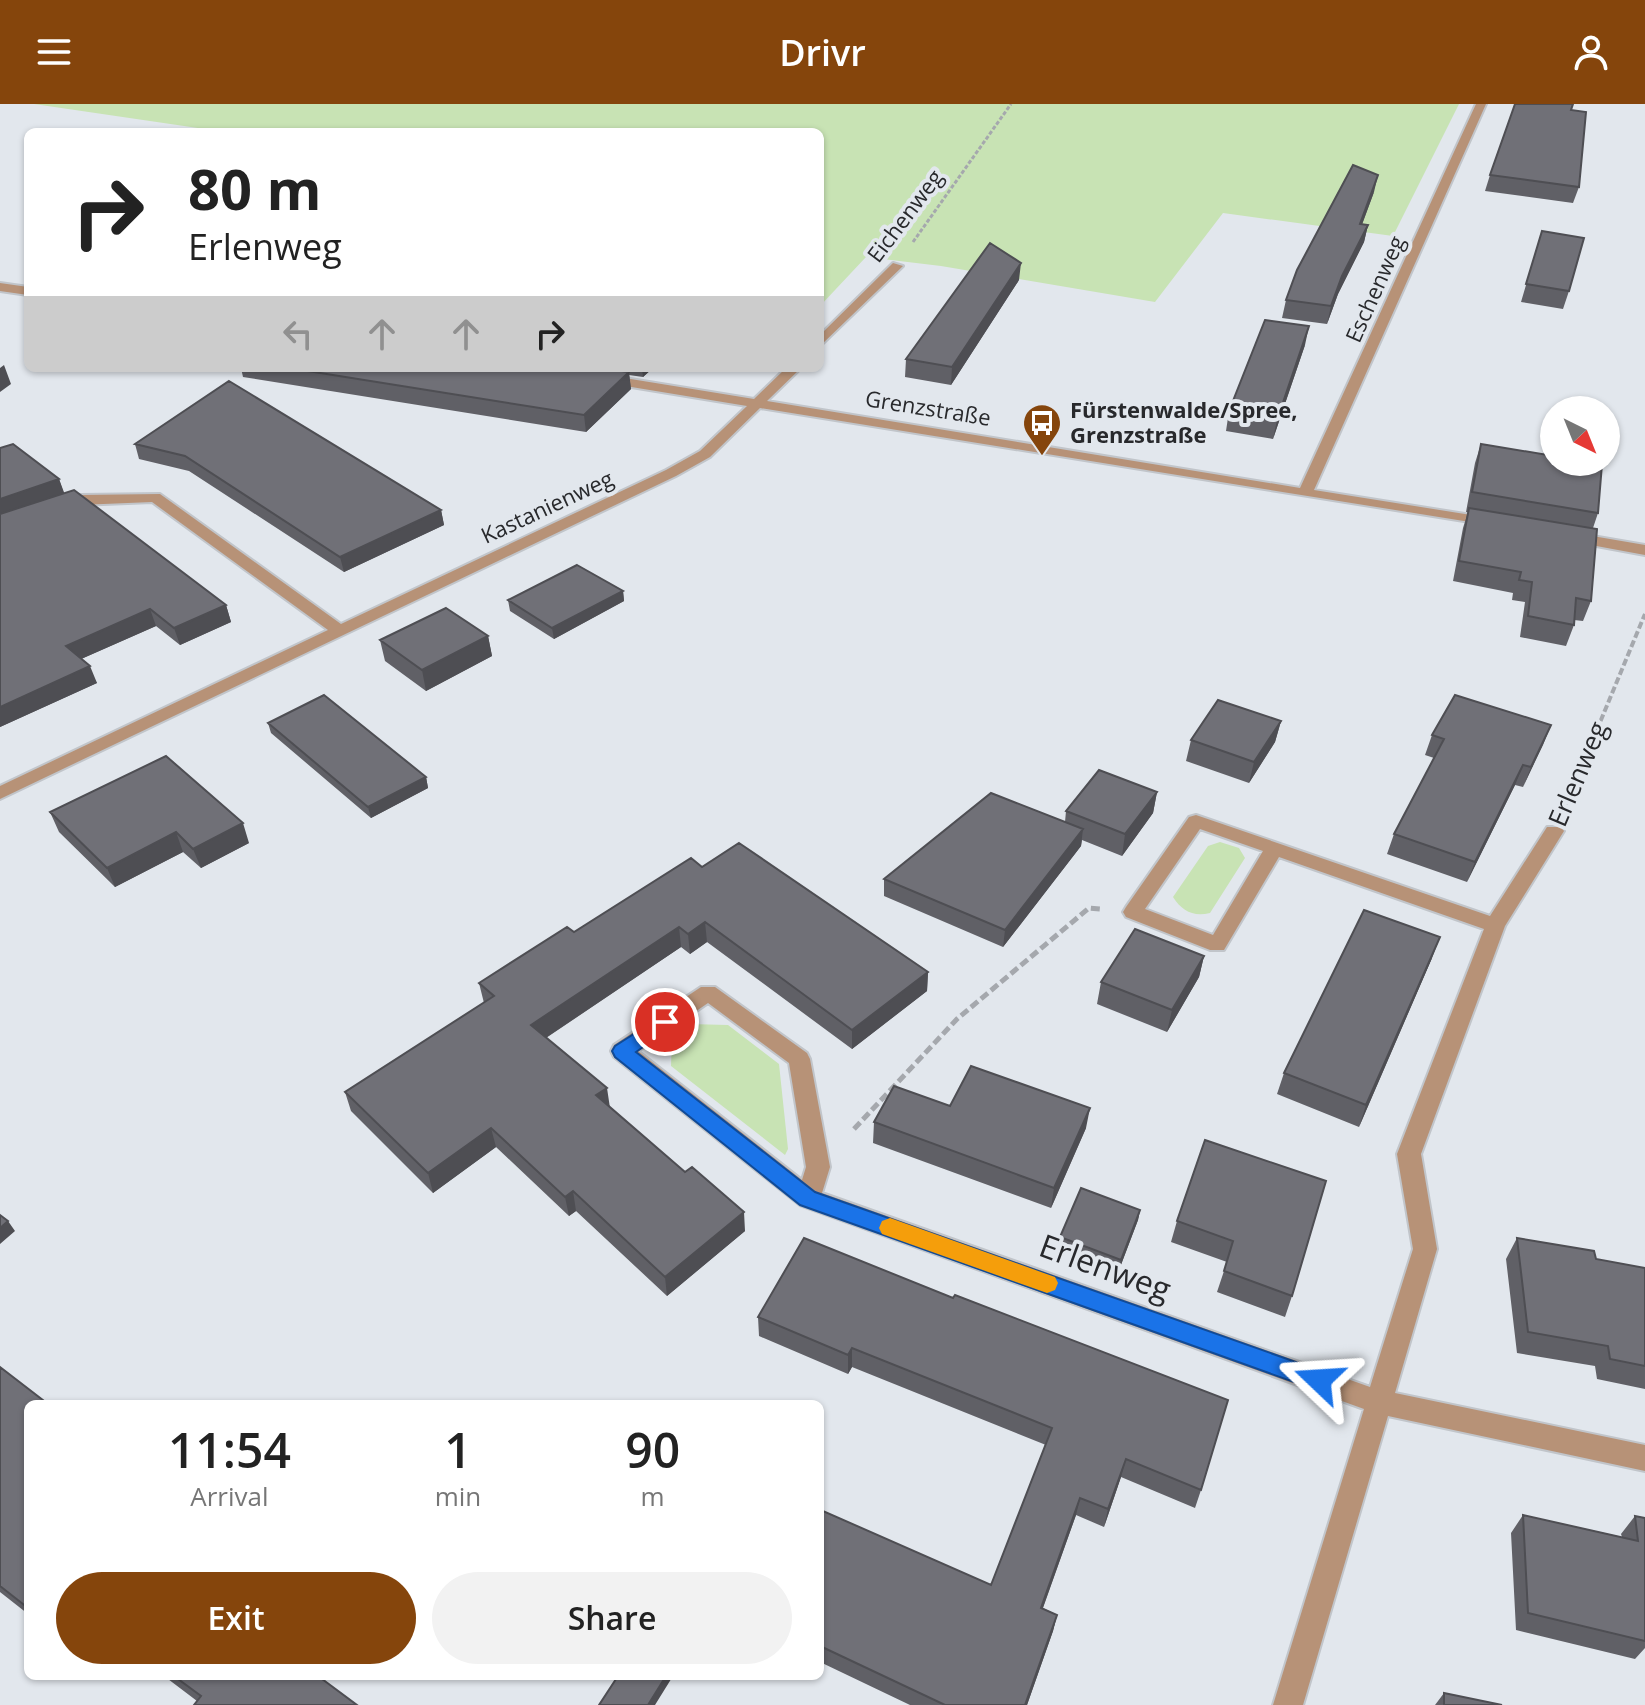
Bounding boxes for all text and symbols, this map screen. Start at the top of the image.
text: Drivr [779,28,866,77]
icon: menu [32,30,76,74]
icon: person [1569,30,1613,74]
text: 80 m [188,150,322,226]
icon: right [56,160,160,264]
street label: Eichenweg [859,163,949,268]
text: Erlenweg [188,222,342,271]
street label: Eschenweg [1337,230,1411,347]
icon: left [276,312,320,356]
icon: ahead [360,312,404,356]
icon: ahead [444,312,488,356]
icon: right [528,312,572,356]
street label: Grenzstraße [863,382,993,432]
place label: Fürstenwalde/Spree, Grenzstraße [1070,394,1298,449]
north arrow [1540,396,1620,476]
map controls [1540,396,1620,476]
bus stop icon: Fürstenwalde/Spree, Grenzstraße [1021,402,1063,457]
street label: Kastanienweg [476,462,618,550]
street label: Erlenweg [1539,715,1615,832]
pin [631,988,699,1056]
icon: arrive [643,1000,687,1044]
street label: Erlenweg [1034,1223,1177,1310]
position arrow [1277,1338,1361,1422]
text: 11:54 [168,1417,291,1482]
text: 1 [444,1417,472,1482]
text: 90 [625,1417,680,1482]
text: Arrival [190,1478,268,1514]
text: min [435,1478,481,1514]
text: m [641,1478,665,1514]
button: Exit [56,1572,416,1664]
button: Share [432,1572,792,1664]

